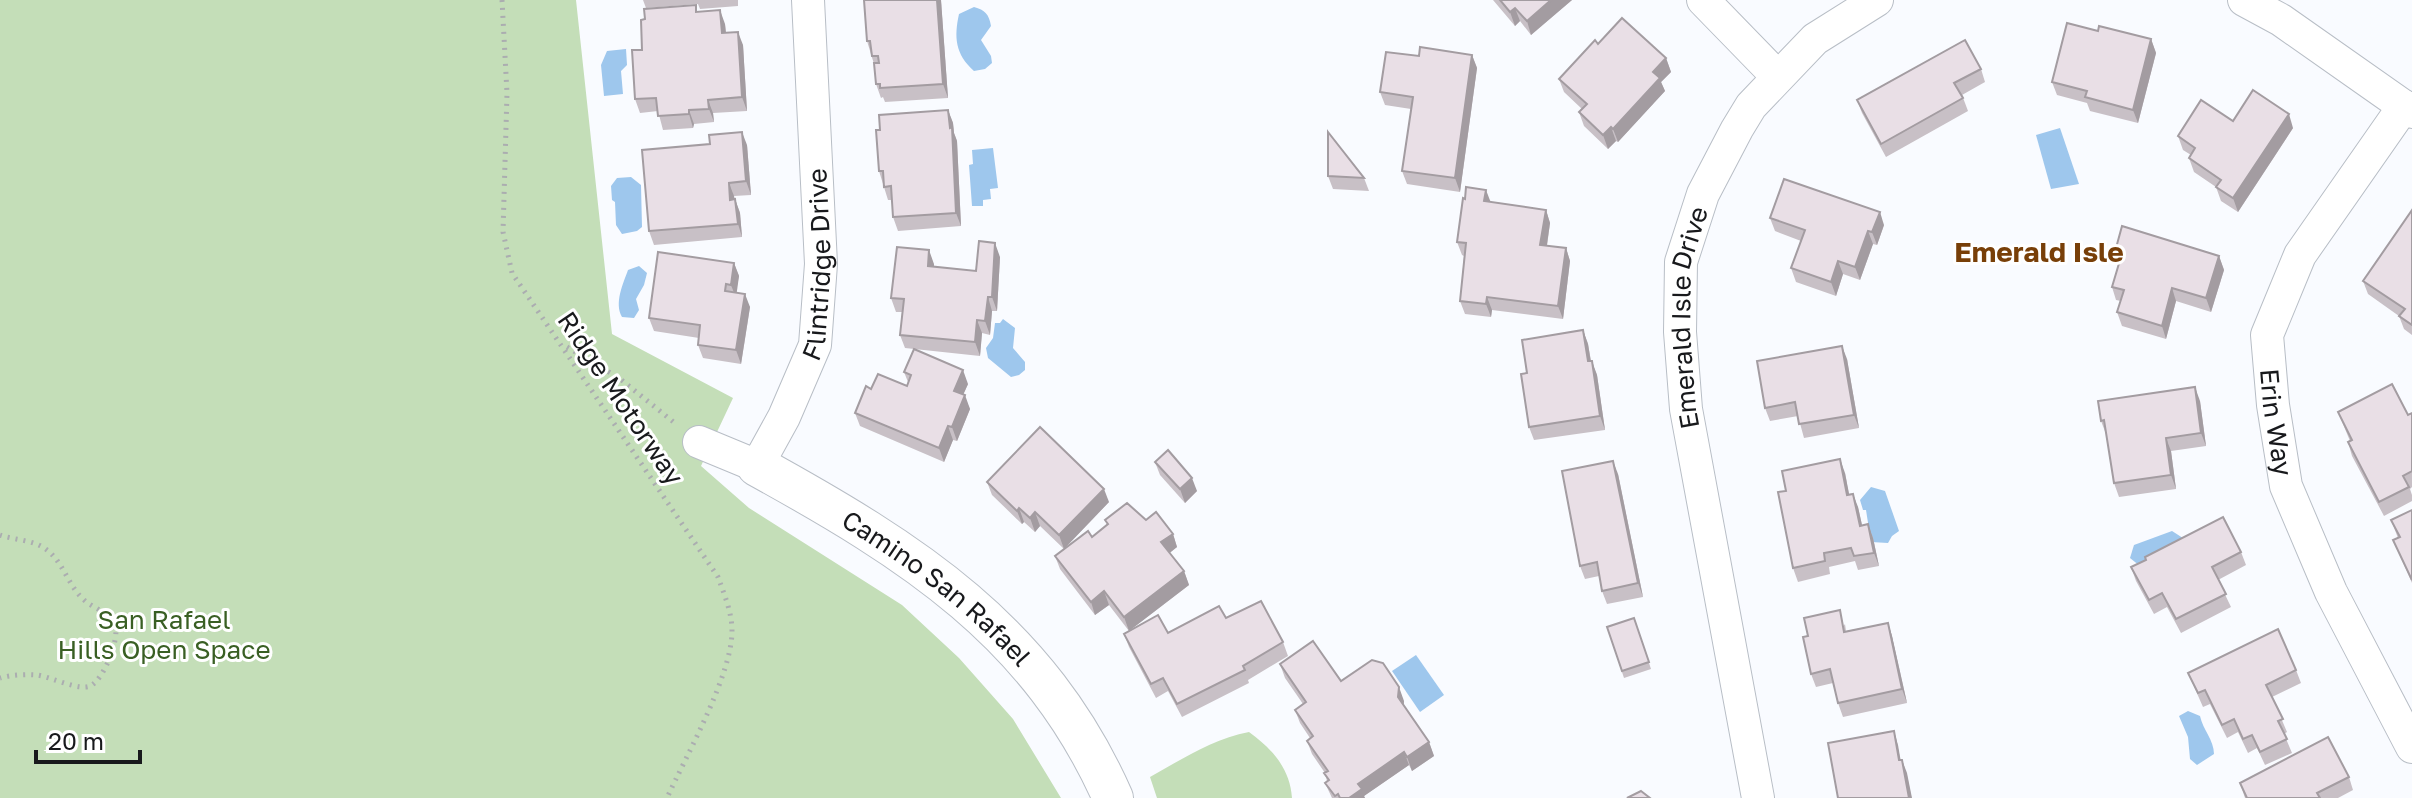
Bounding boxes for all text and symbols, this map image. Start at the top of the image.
street label: Flintridge Drive [795,168,837,365]
street label: Emerald Isle Drive [1664,202,1714,432]
district label: Emerald Isle [1954,235,2124,268]
street label: Ridge Motorway [552,306,691,491]
street label: Erin Way [2254,367,2300,479]
street label: Camino San Rafael [837,503,1038,672]
park label: San Rafael Hills Open Space [57,604,271,665]
scale bar [36,714,140,764]
text: 20 m [48,726,104,755]

